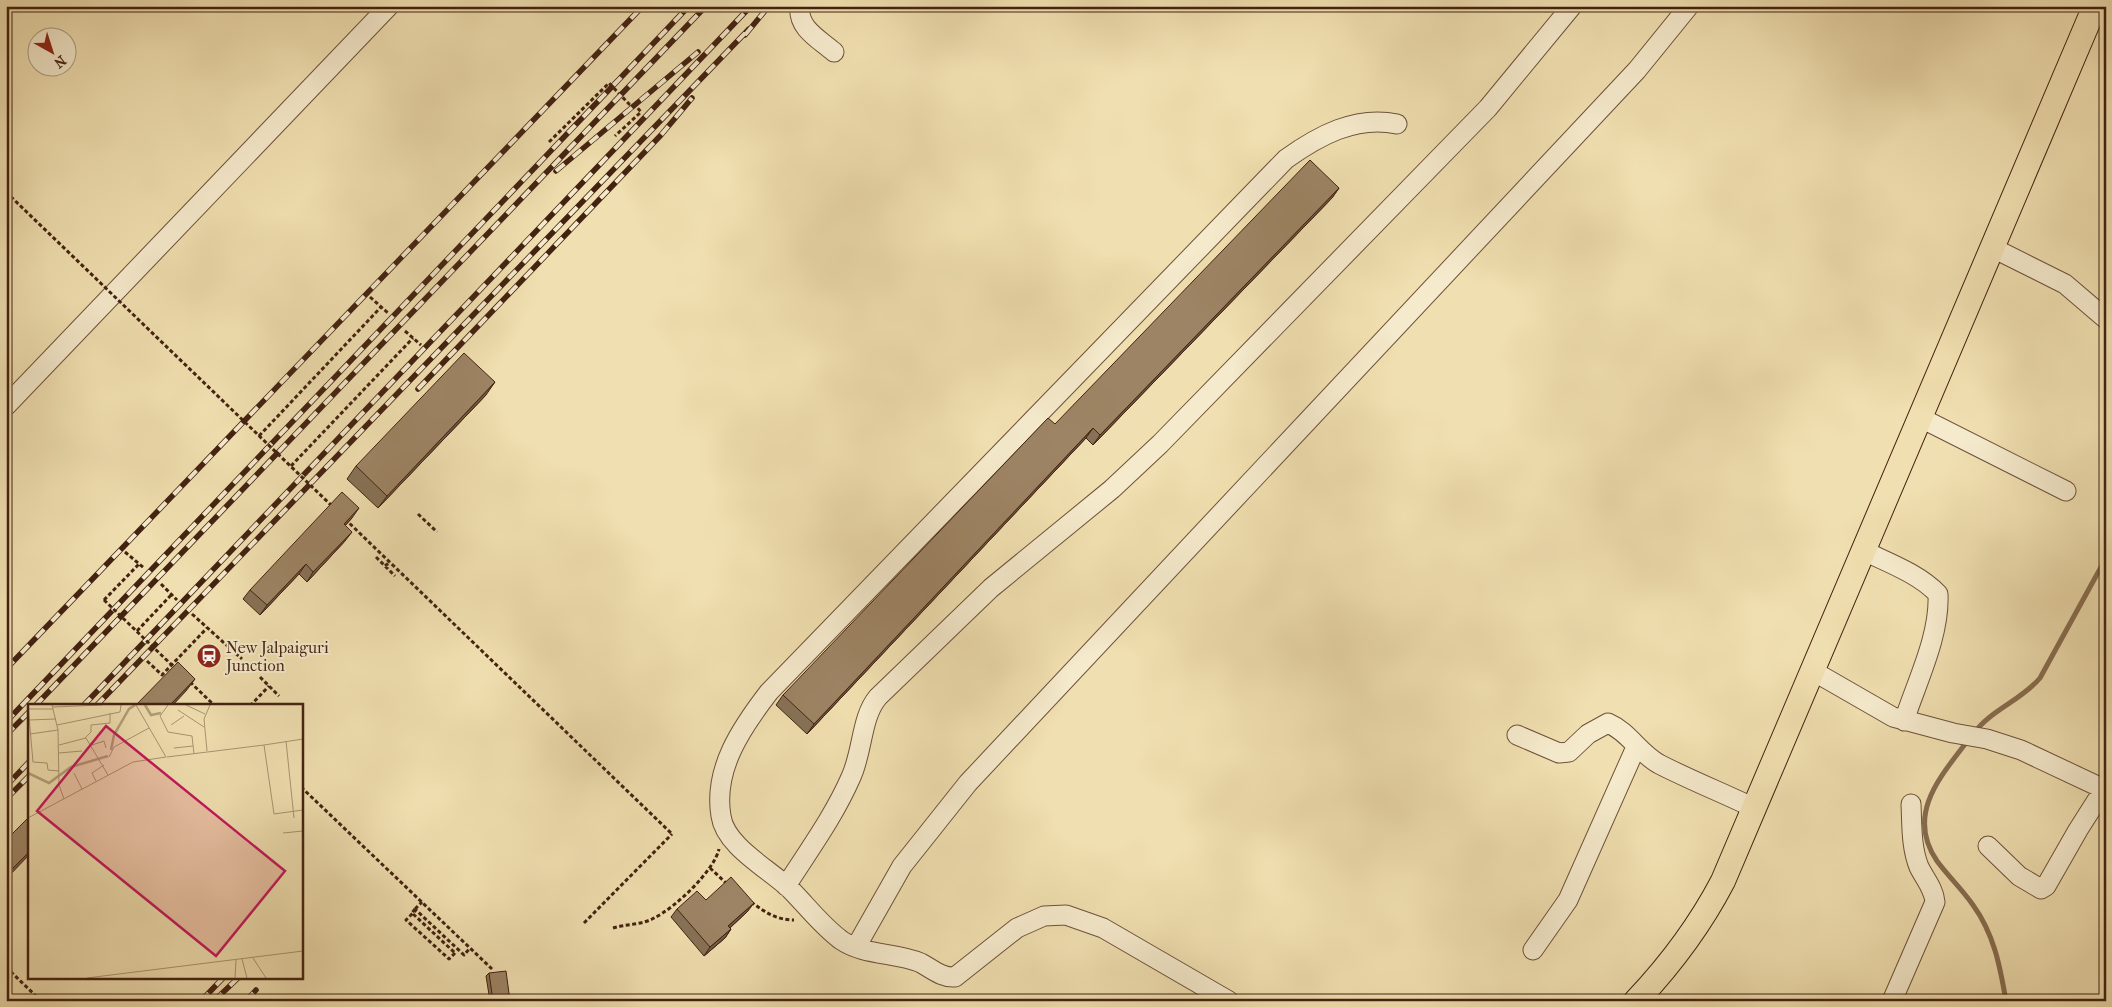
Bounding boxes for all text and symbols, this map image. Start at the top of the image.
north arrow [28,28,78,78]
text: N [50,52,69,72]
place label: New Jalpaiguri Junction [224,638,329,675]
station icon: New Jalpaiguri Junction [196,643,222,669]
inset map [28,704,302,980]

